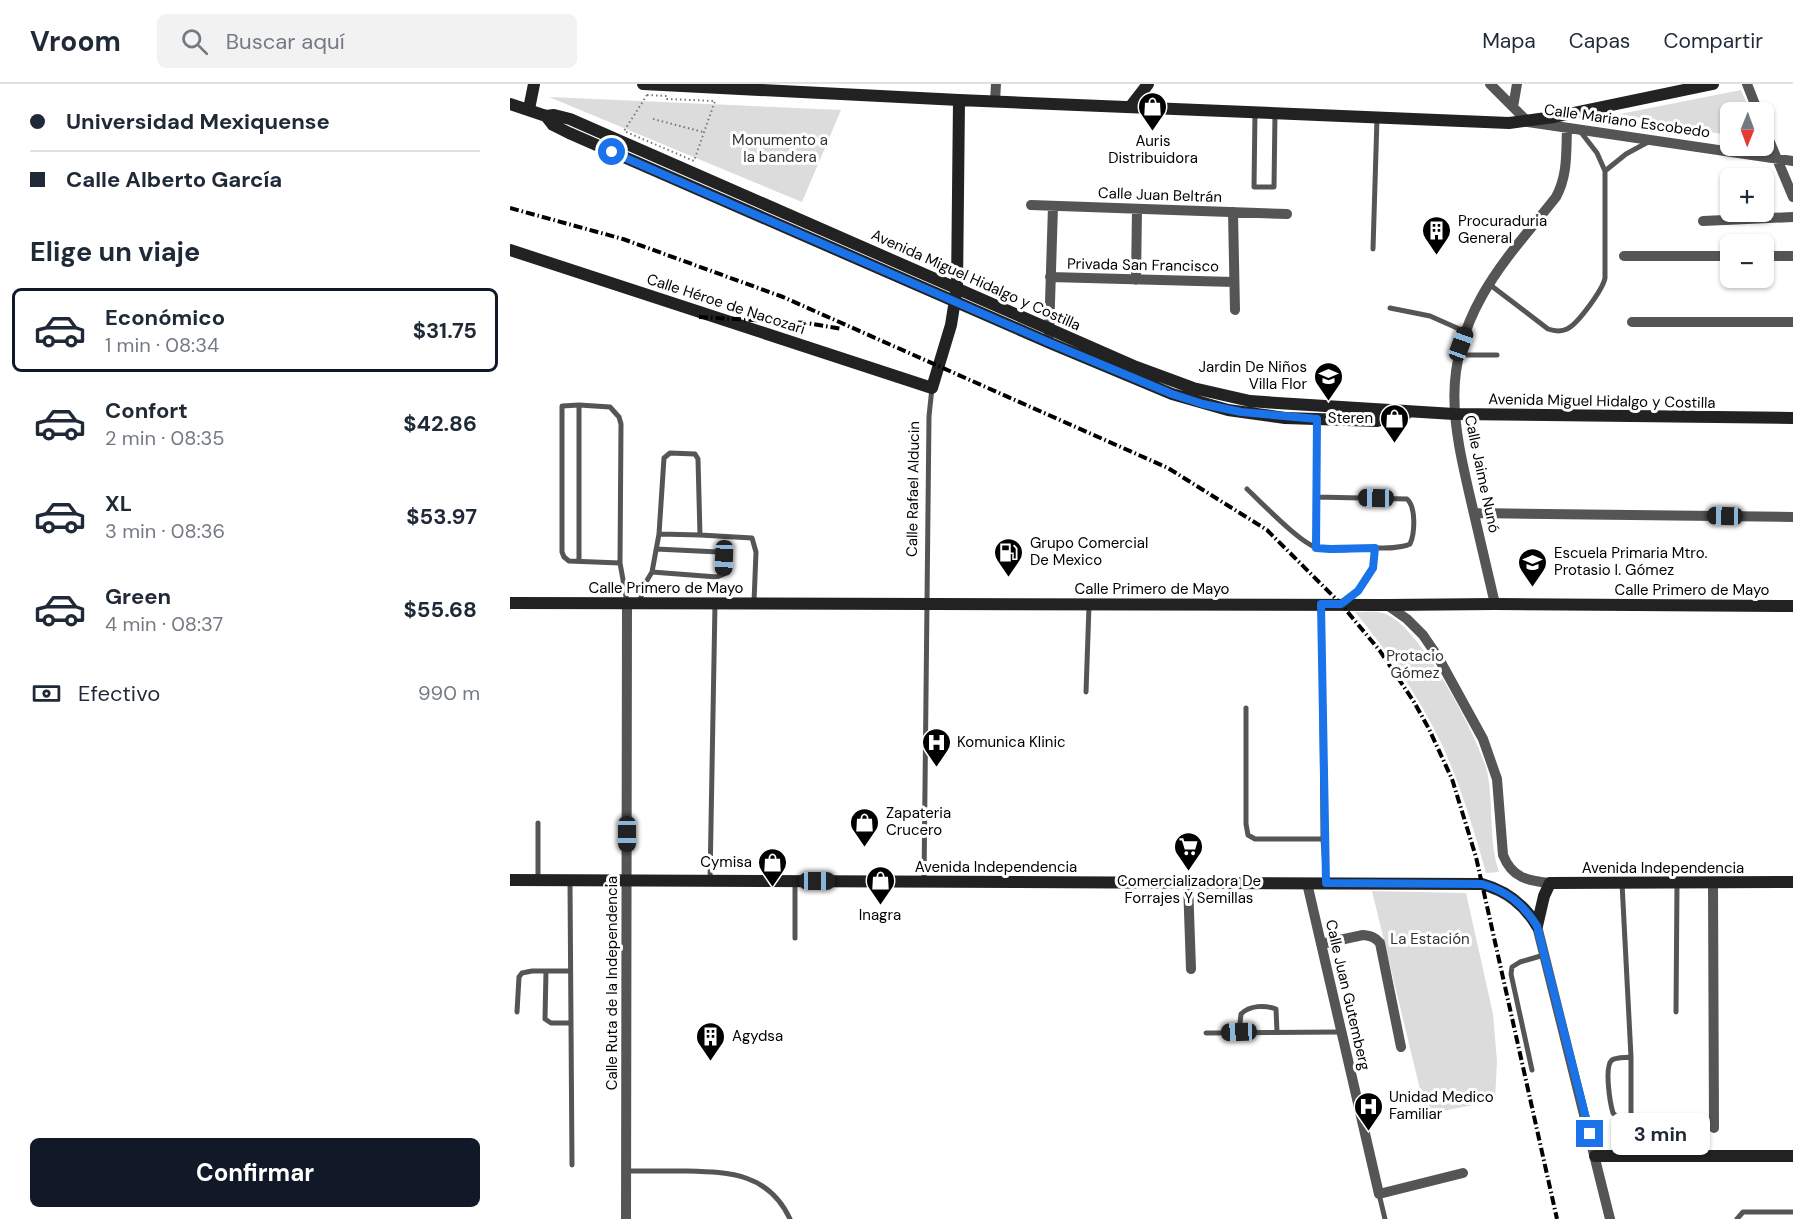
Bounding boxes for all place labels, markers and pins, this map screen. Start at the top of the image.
shop icon: Auris Distribuidora [1137,90,1169,132]
place label: Auris Distribuidora [1108,131,1198,168]
place label: Procuraduria General [1458,211,1547,248]
building icon: Procuraduria General [1421,214,1453,256]
place label: Jardin De Niños Villa Flor [1199,357,1307,394]
school or university icon: Jardin De Niños Villa Flor [1312,360,1344,402]
shop icon: Steren [1378,402,1410,444]
place label: Steren [1328,408,1373,428]
place label: Grupo Comercial De Mexico [1030,533,1148,570]
fuel station icon: Grupo Comercial De Mexico [993,536,1025,578]
place label: Escuela Primaria Mtro. Protasio I. Gómez [1554,543,1708,580]
school or university icon: Escuela Primaria Mtro. Protasio I. Gómez [1517,546,1549,588]
hospital icon: Komunica Klinic [920,726,952,768]
place label: Komunica Klinic [957,732,1066,752]
place label: Zapateria Crucero [886,803,951,840]
shop icon: Zapateria Crucero [849,806,881,848]
supermarket icon: Comercializadora De Forrajes Y Semillas [1173,830,1205,872]
shop icon: Cymisa [757,846,789,888]
place label: Cymisa [700,852,752,872]
shop icon: Inagra [864,864,896,906]
place label: Comercializadora De Forrajes Y Semillas [1117,871,1261,908]
place label: Inagra [859,905,901,925]
building icon: Agydsa [695,1020,727,1062]
place label: Agydsa [732,1026,783,1046]
place label: Unidad Medico Familiar [1389,1087,1494,1124]
hospital icon: Unidad Medico Familiar [1352,1090,1384,1132]

